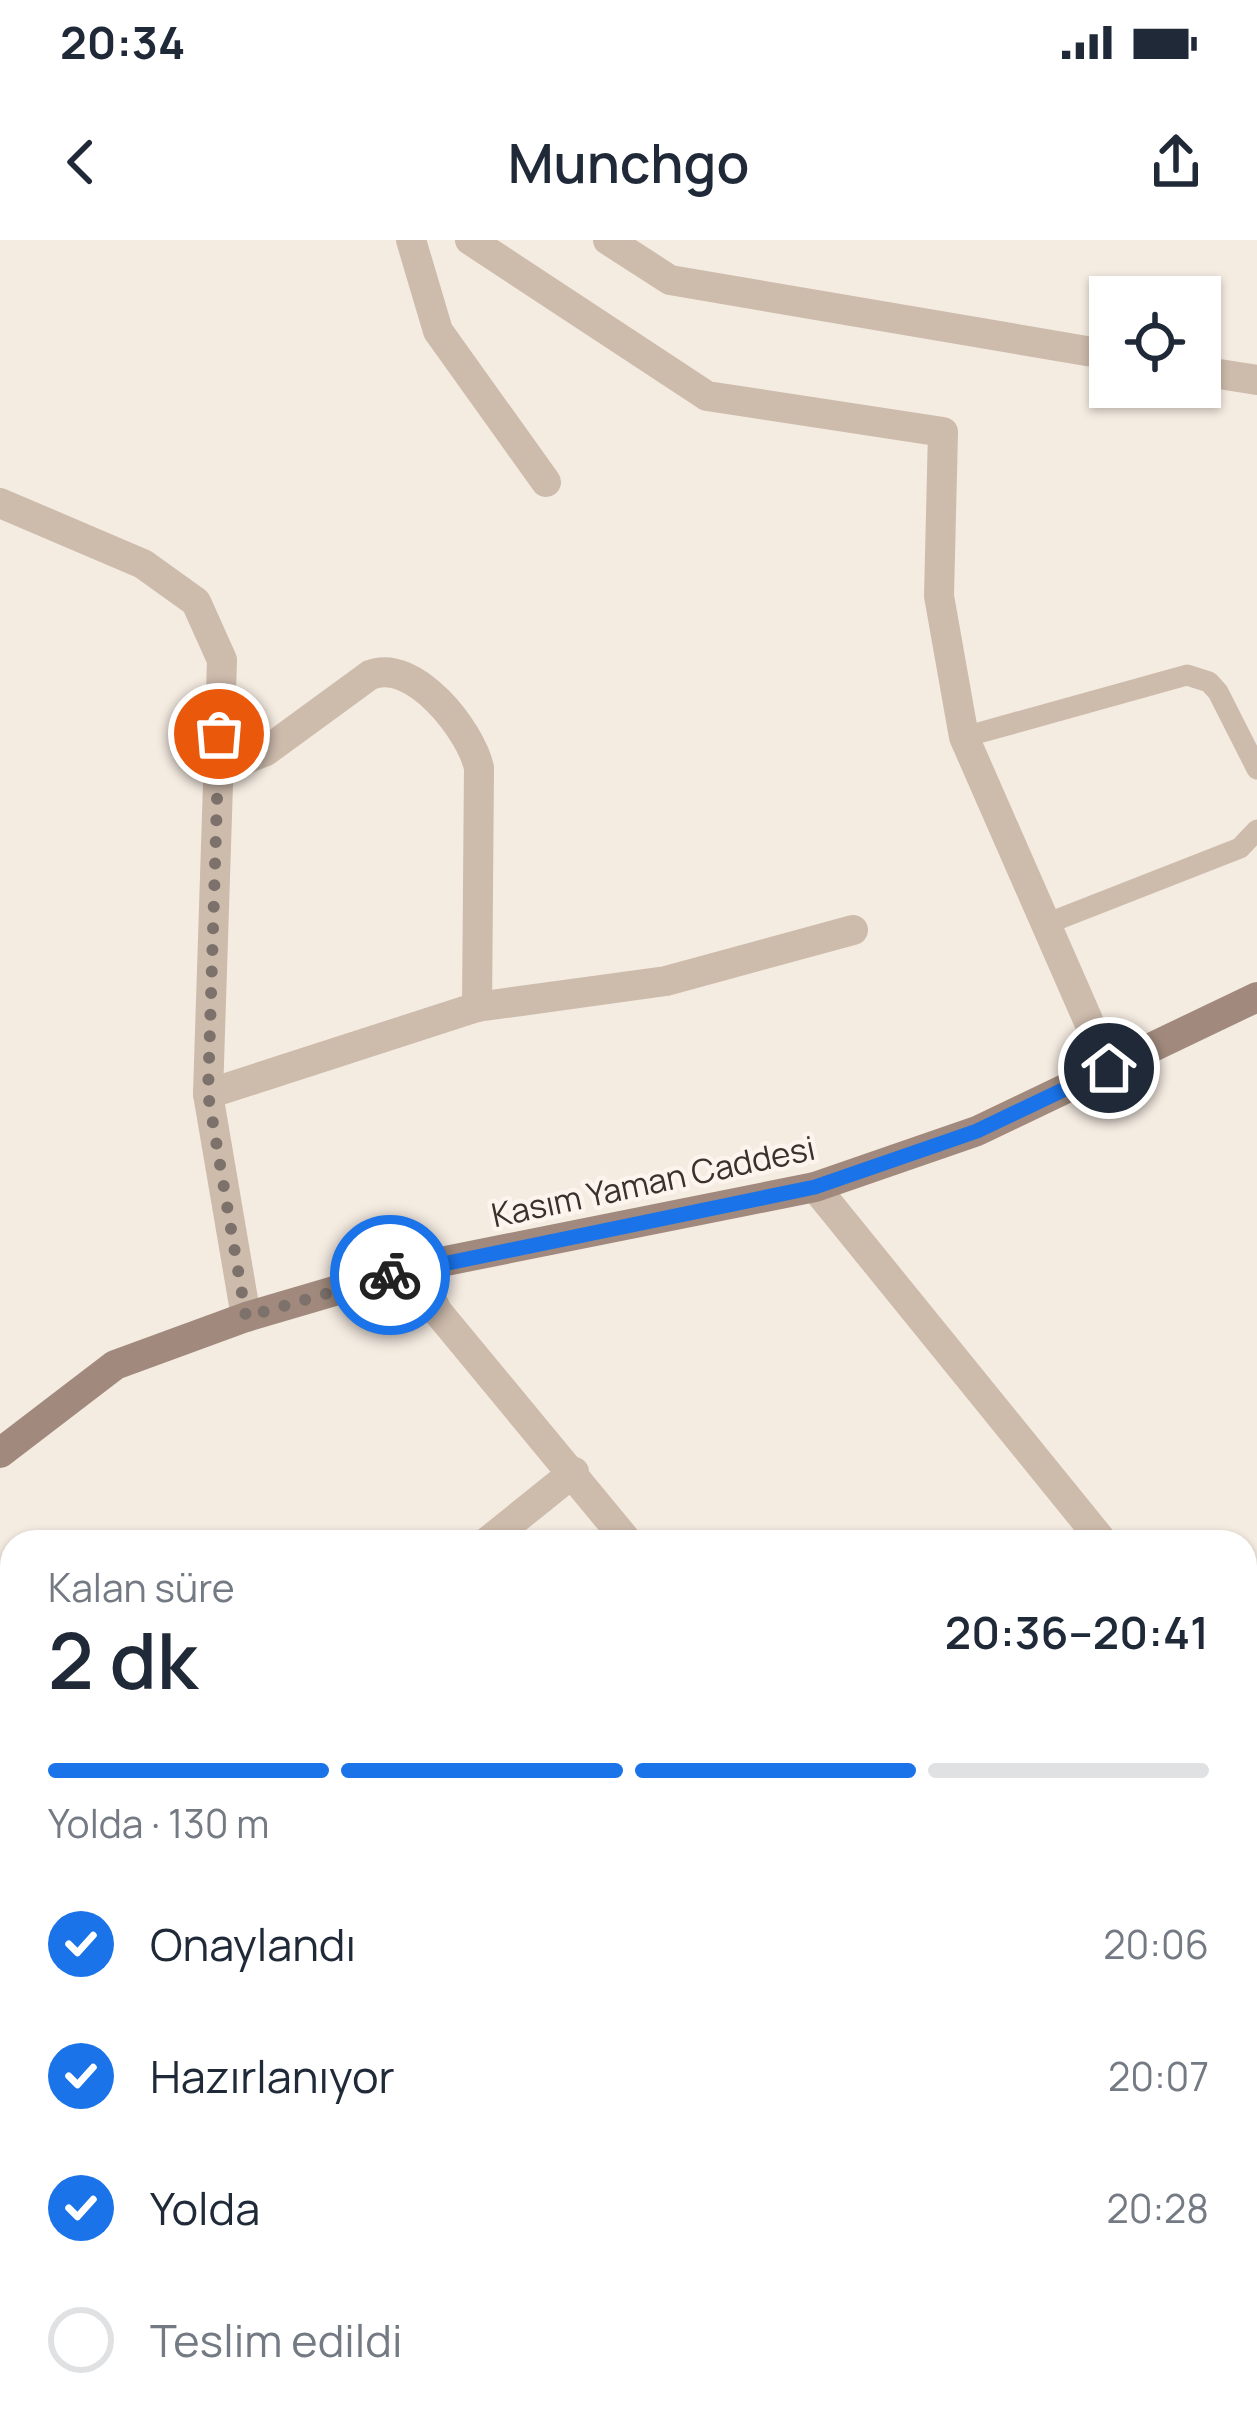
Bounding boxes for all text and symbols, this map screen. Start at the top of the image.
text: 20:34 [60,11,185,73]
text: Munchgo [508,125,749,199]
icon: back [48,129,114,195]
icon: share [1143,129,1209,195]
map controls [1089,276,1221,408]
button: locate [1089,276,1221,408]
pin [168,683,270,785]
icon: bag [186,701,252,767]
pin [1058,1017,1160,1119]
icon: home [1076,1035,1142,1101]
street label: Kasım Yaman Caddesi [487,1125,819,1237]
courier [330,1215,450,1335]
icon: bike [357,1242,423,1308]
text: Kalan süre [48,1560,235,1614]
text: 20:36–20:41 [945,1601,1209,1663]
text: 2 dk [48,1606,198,1712]
text: Yolda · 130 m [48,1796,269,1850]
icon: check [48,1911,114,1977]
text: Onaylandı [150,1913,356,1975]
text: 20:06 [1103,1917,1209,1971]
icon: check [48,2043,114,2109]
text: Hazırlanıyor [150,2045,395,2107]
text: 20:07 [1108,2049,1209,2103]
icon: check [48,2175,114,2241]
text: Yolda [150,2177,260,2239]
text: 20:28 [1106,2181,1209,2235]
text: Teslim edildi [150,2309,403,2371]

